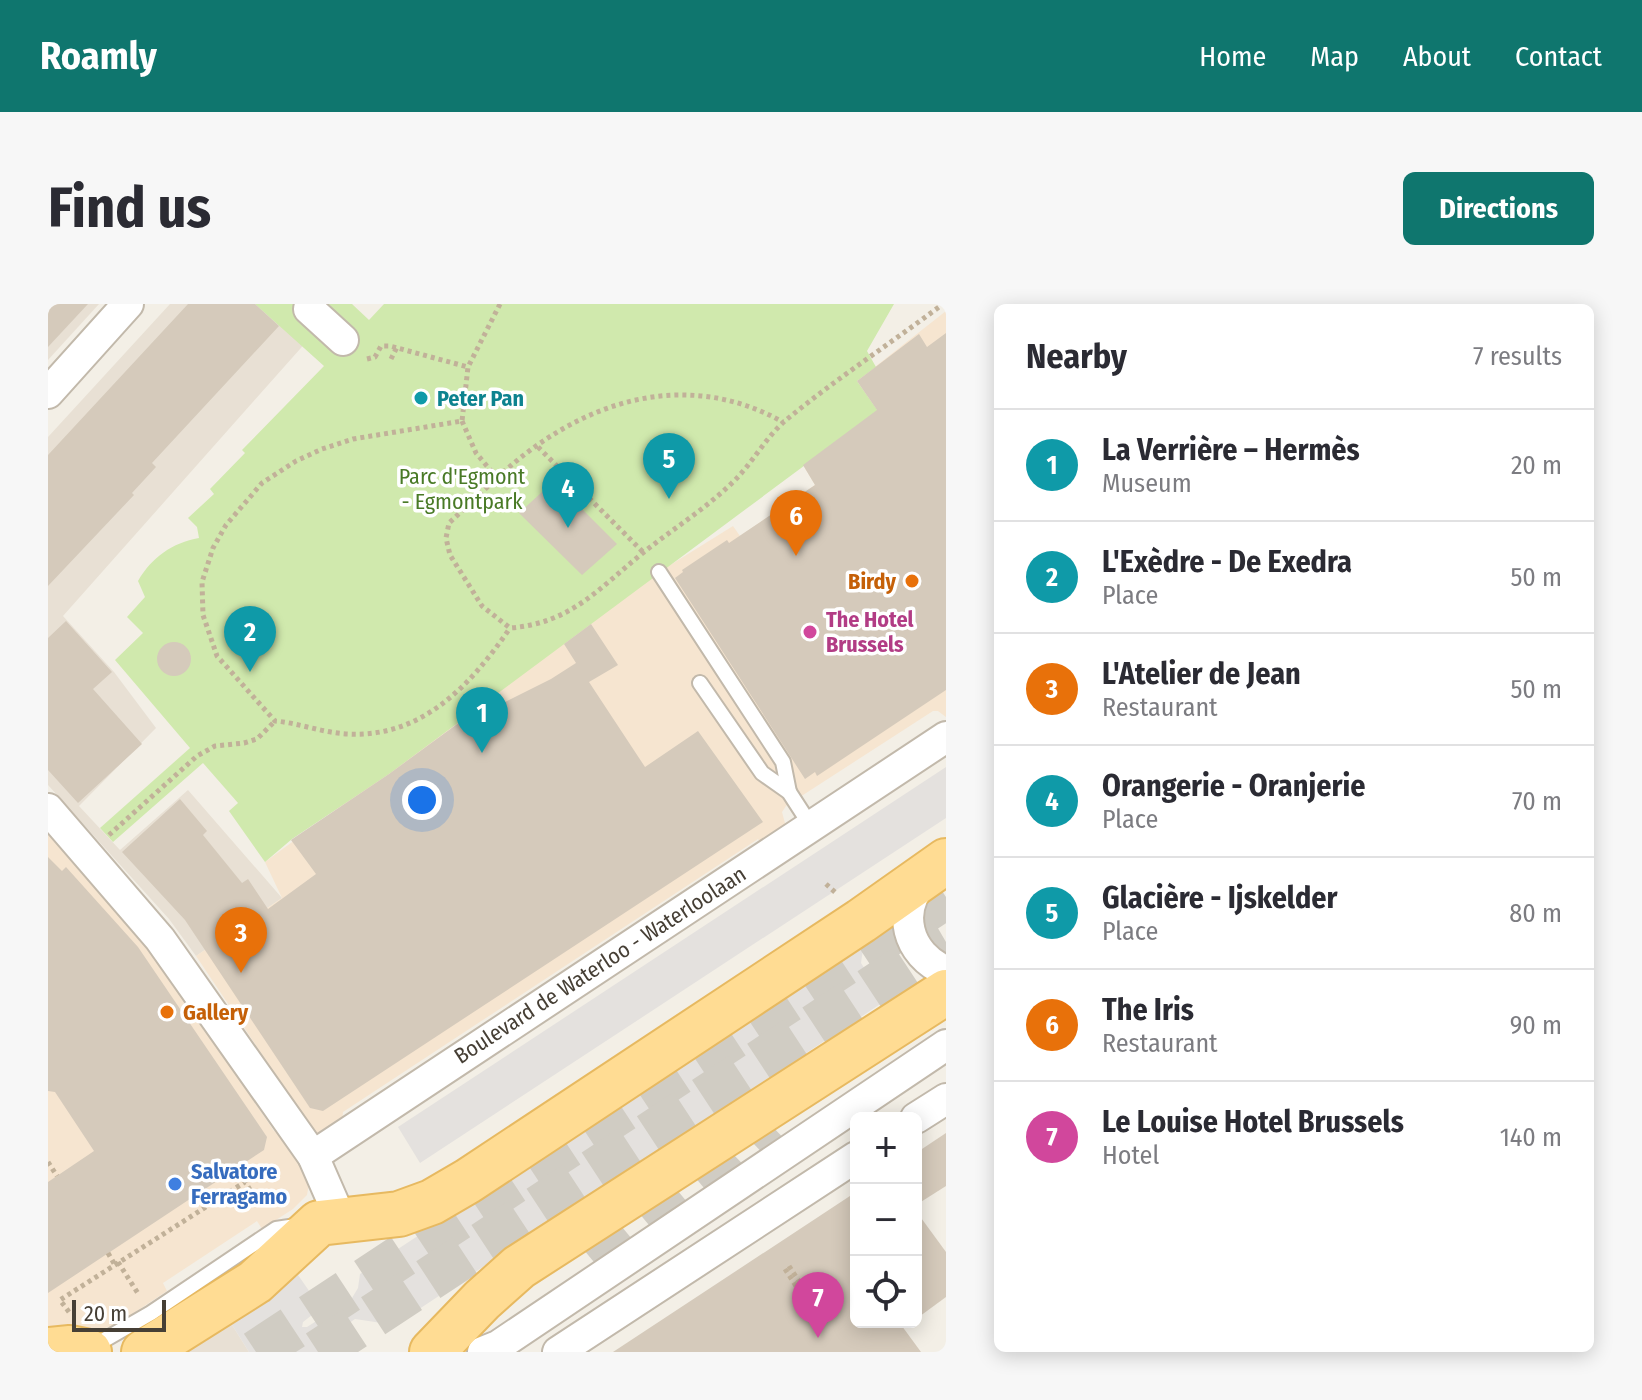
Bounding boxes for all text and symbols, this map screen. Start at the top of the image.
text: Roamly [40,33,157,79]
text: Home [1199,40,1266,73]
text: Map [1310,40,1359,73]
text: About [1403,40,1471,73]
text: Contact [1515,40,1602,73]
button: Directions [1403,172,1594,245]
text: Find us [48,175,211,242]
text: Nearby [1026,336,1127,377]
text: 7 results [1473,341,1562,372]
place label: Peter Pan [437,385,524,412]
marker: Peter Pan [412,389,430,407]
text: La Verrière – Hermès [1102,432,1360,468]
pin: 5 [643,433,695,499]
text: 1 [1047,450,1058,481]
text: 20 m [1511,450,1562,481]
pin: 4 [542,462,594,528]
park label: Parc d'Egmont - Egmontpark [399,463,526,515]
text: Museum [1102,468,1192,499]
pin: 6 [770,490,822,556]
text: L'Exèdre - De Exedra [1102,544,1352,580]
text: 2 [1046,562,1058,593]
text: 50 m [1510,562,1562,593]
place label: Birdy [848,568,897,595]
marker: Birdy [903,572,921,590]
text: Place [1102,580,1158,611]
pin: 2 [224,606,276,672]
place label: The Hotel Brussels [826,606,915,658]
marker: The Hotel Brussels [801,623,819,641]
text: L'Atelier de Jean [1102,656,1301,692]
text: 3 [1046,674,1058,705]
text: 50 m [1510,674,1562,705]
pin: 1 [456,687,508,753]
text: Restaurant [1102,692,1218,723]
text: Orangerie - Oranjerie [1102,768,1365,804]
your location [402,780,442,820]
text: 4 [1045,786,1059,817]
text: 70 m [1512,786,1562,817]
text: Place [1102,804,1158,835]
street label: Boulevard de Waterloo - Waterloolaan [449,860,751,1070]
text: Glacière - Ijskelder [1102,880,1337,916]
text: 5 [1046,898,1058,929]
text: 80 m [1509,898,1562,929]
pin: 3 [215,907,267,973]
text: Place [1102,916,1158,947]
text: The Iris [1102,992,1194,1028]
place label: Gallery [183,999,249,1026]
marker: Gallery [158,1003,176,1021]
text: 6 [1045,1010,1059,1041]
text: 90 m [1510,1010,1562,1041]
text: Restaurant [1102,1028,1218,1059]
text: Le Louise Hotel Brussels [1102,1104,1404,1140]
map controls [850,1112,922,1328]
button: + [850,1112,922,1184]
text: 7 [1046,1122,1058,1153]
text: 140 m [1500,1122,1562,1153]
text: Hotel [1102,1140,1159,1171]
place label: Salvatore Ferragamo [191,1158,287,1210]
marker: Salvatore Ferragamo [166,1175,184,1193]
button: − [850,1184,922,1256]
button: locate [850,1256,922,1328]
pin: 7 [792,1272,844,1338]
scale bar [72,1296,166,1332]
text: 20 m [84,1300,127,1327]

